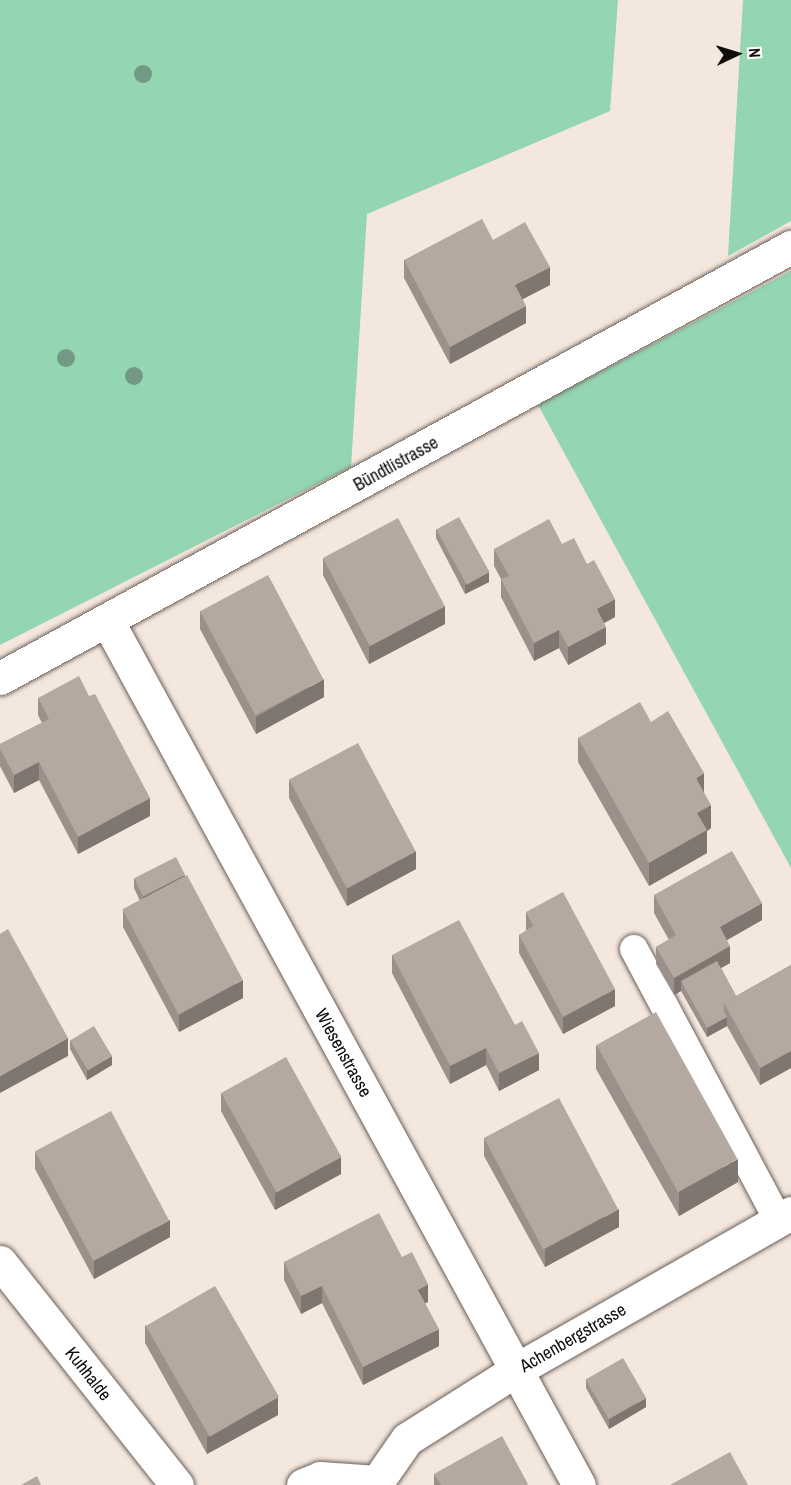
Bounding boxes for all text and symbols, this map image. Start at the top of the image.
north arrow [707,24,767,84]
text: N [744,47,766,58]
street label: Bündtlistrasse [350,432,442,496]
street label: Wiesenstrasse [310,1005,376,1101]
street label: Achenbergstrasse [516,1299,630,1377]
street label: Kuhhalde [60,1343,116,1405]

